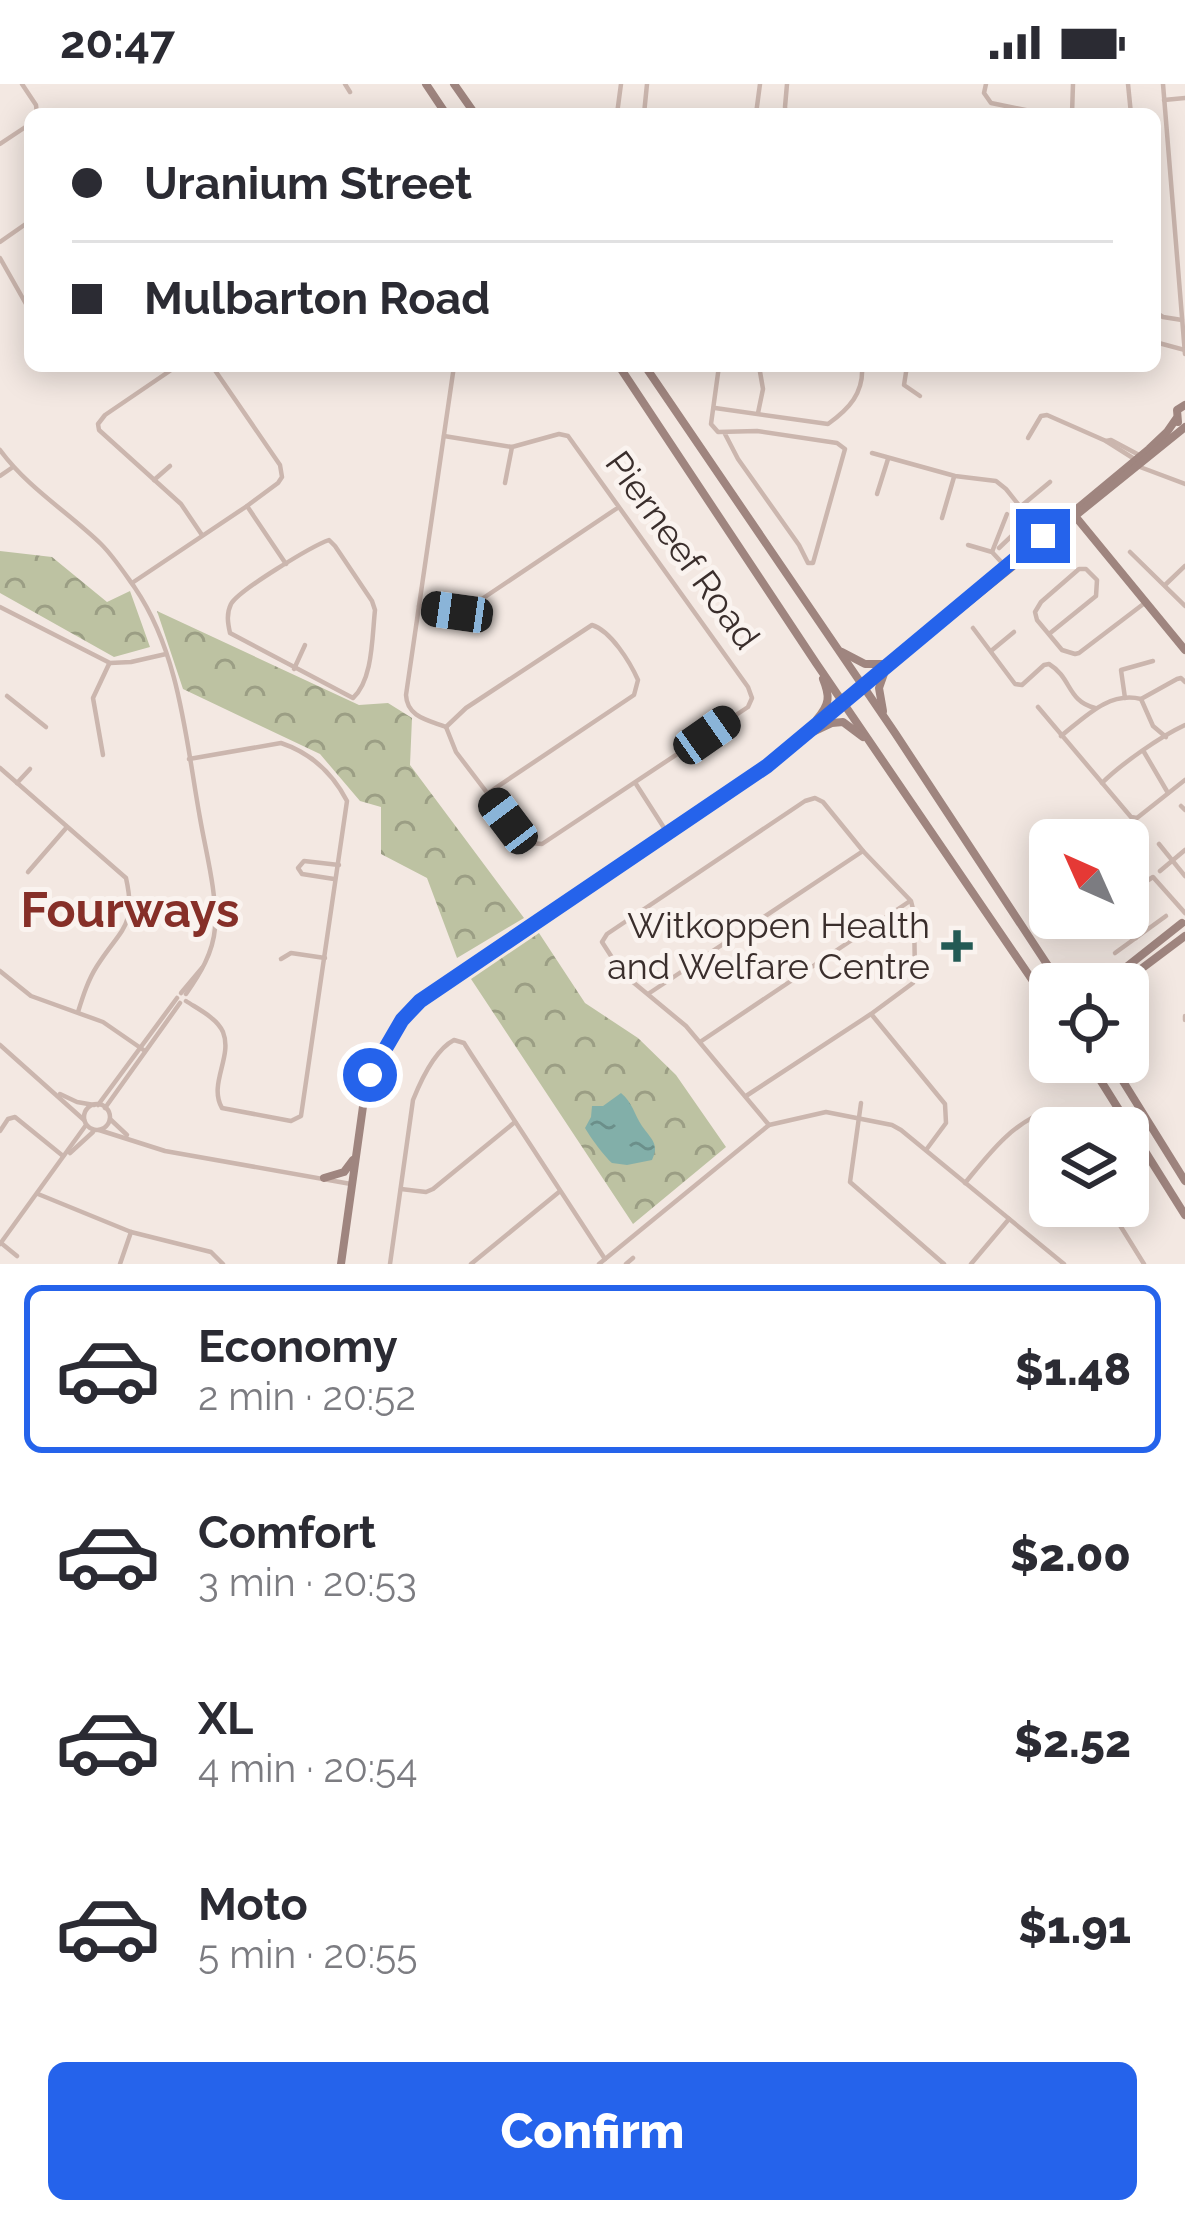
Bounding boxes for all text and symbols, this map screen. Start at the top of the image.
text: 20:47 [60,16,175,69]
text: Uranium Street [144,157,472,210]
text: Mulbarton Road [144,272,490,325]
street label: Pierneef Road [597,443,769,657]
route end [1016,509,1070,563]
car [419,589,495,635]
car [667,700,747,770]
car [472,781,544,861]
north arrow [1029,819,1149,939]
map controls [1029,819,1149,1227]
district label: Fourways [20,882,240,938]
place label: Witkoppen Health and Welfare Centre [607,904,930,987]
marker: Witkoppen Health and Welfare Centre [941,930,973,962]
button: locate [1029,963,1149,1083]
route start [343,1048,397,1102]
button: layers [1029,1107,1149,1227]
icon: car [54,1315,162,1423]
text: Economy [198,1320,398,1373]
text: $1.48 [1015,1343,1131,1396]
text: 2 min · 20:52 [198,1373,416,1419]
icon: car [54,1501,162,1609]
text: Comfort [198,1506,376,1559]
text: $2.00 [1010,1529,1131,1582]
text: 3 min · 20:53 [198,1559,417,1605]
icon: car [54,1687,162,1795]
text: XL [198,1692,253,1745]
text: $2.52 [1014,1715,1131,1768]
text: 4 min · 20:54 [198,1745,418,1791]
icon: car [54,1873,162,1981]
text: Moto [198,1878,308,1931]
text: $1.91 [1018,1901,1131,1954]
text: 5 min · 20:55 [198,1931,418,1977]
button: Confirm [48,2062,1137,2200]

